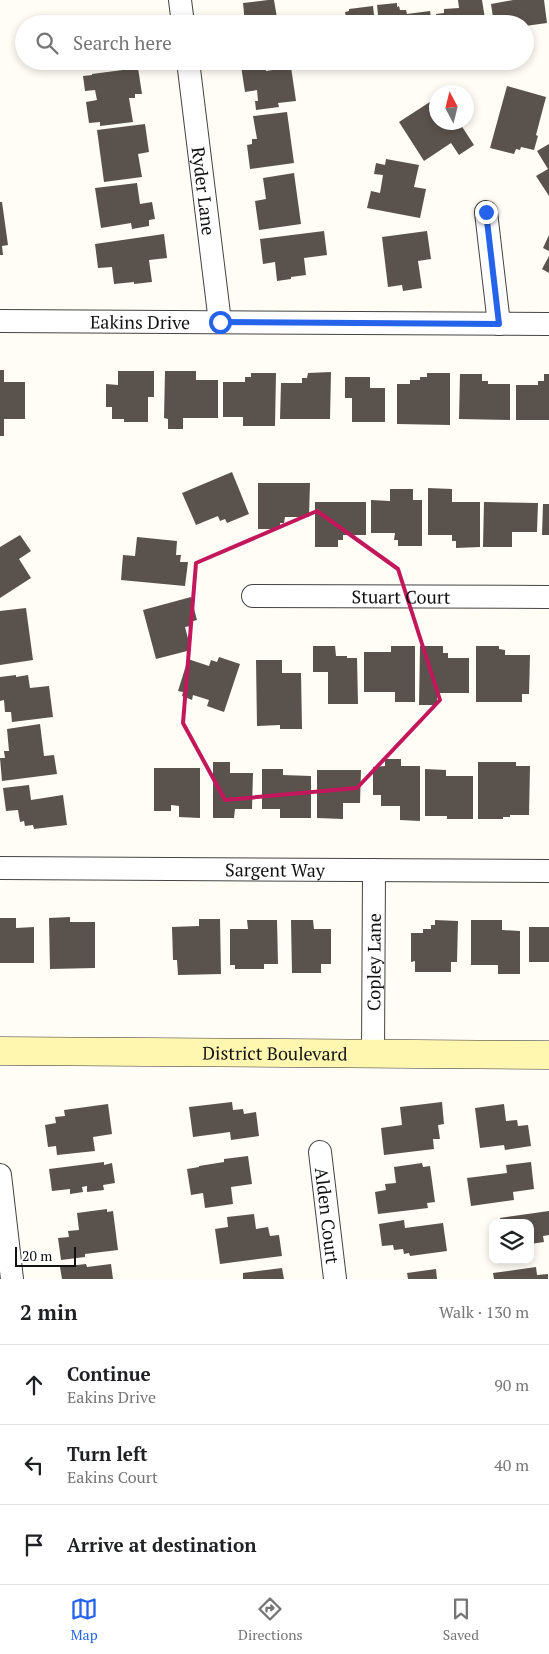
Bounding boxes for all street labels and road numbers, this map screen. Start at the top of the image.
street label: Ryder Lane [187,145,221,237]
street label: Eakins Drive [90,309,190,334]
street label: Stuart Court [352,584,451,609]
street label: Sargent Way [225,857,326,882]
street label: Copley Lane [361,913,386,1011]
street label: District Boulevard [202,1040,348,1066]
street label: Alden Court [310,1166,345,1265]

